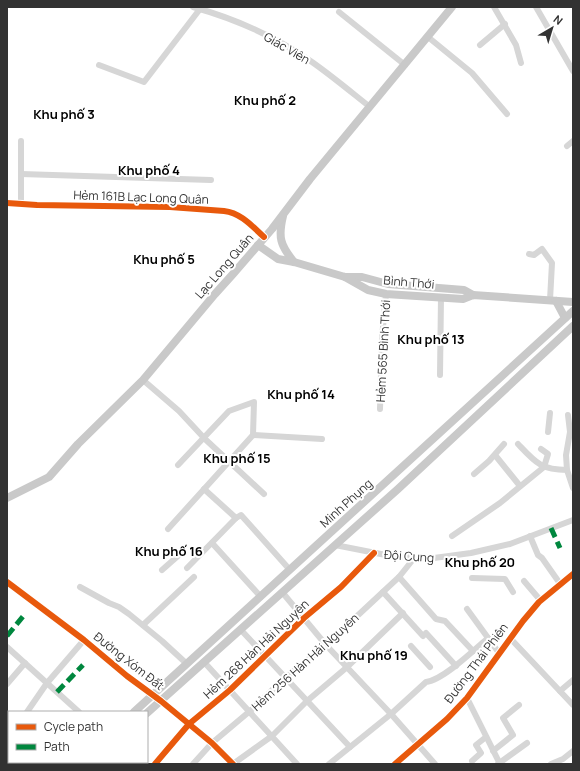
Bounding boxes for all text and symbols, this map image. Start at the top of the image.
north arrow [532,8,572,48]
text: N [551,11,566,28]
street label: Giác Viên [261,28,313,68]
district label: Khu phố 2 [234,91,296,109]
district label: Khu phố 3 [33,105,95,123]
district label: Khu phố 4 [118,161,180,179]
street label: Hẻm 161B Lạc Long Quân [73,186,209,208]
street label: Lạc Long Quân [191,230,257,302]
district label: Khu phố 5 [133,250,195,268]
street label: Bình Thới [383,271,435,293]
street label: Hẻm 565 Bình Thới [372,299,394,403]
district label: Khu phố 13 [397,330,465,348]
district label: Khu phố 14 [267,385,335,403]
district label: Khu phố 15 [203,449,271,467]
street label: Minh Phụng [316,475,376,531]
district label: Khu phố 16 [135,542,203,560]
street label: Đội Cung [383,546,435,566]
district label: Khu phố 20 [445,553,515,571]
street label: Hẻm 268 Hàn Hải Nguyên [199,595,313,703]
street label: Hẻm 256 Hàn Hải Nguyên [248,609,362,715]
street label: Đường Thái Phiên [440,619,512,707]
street label: Đường Xóm Đất [90,628,168,694]
district label: Khu phố 19 [340,646,408,664]
legend [8,711,148,763]
text: Cycle path [44,718,103,735]
text: Path [44,738,70,755]

